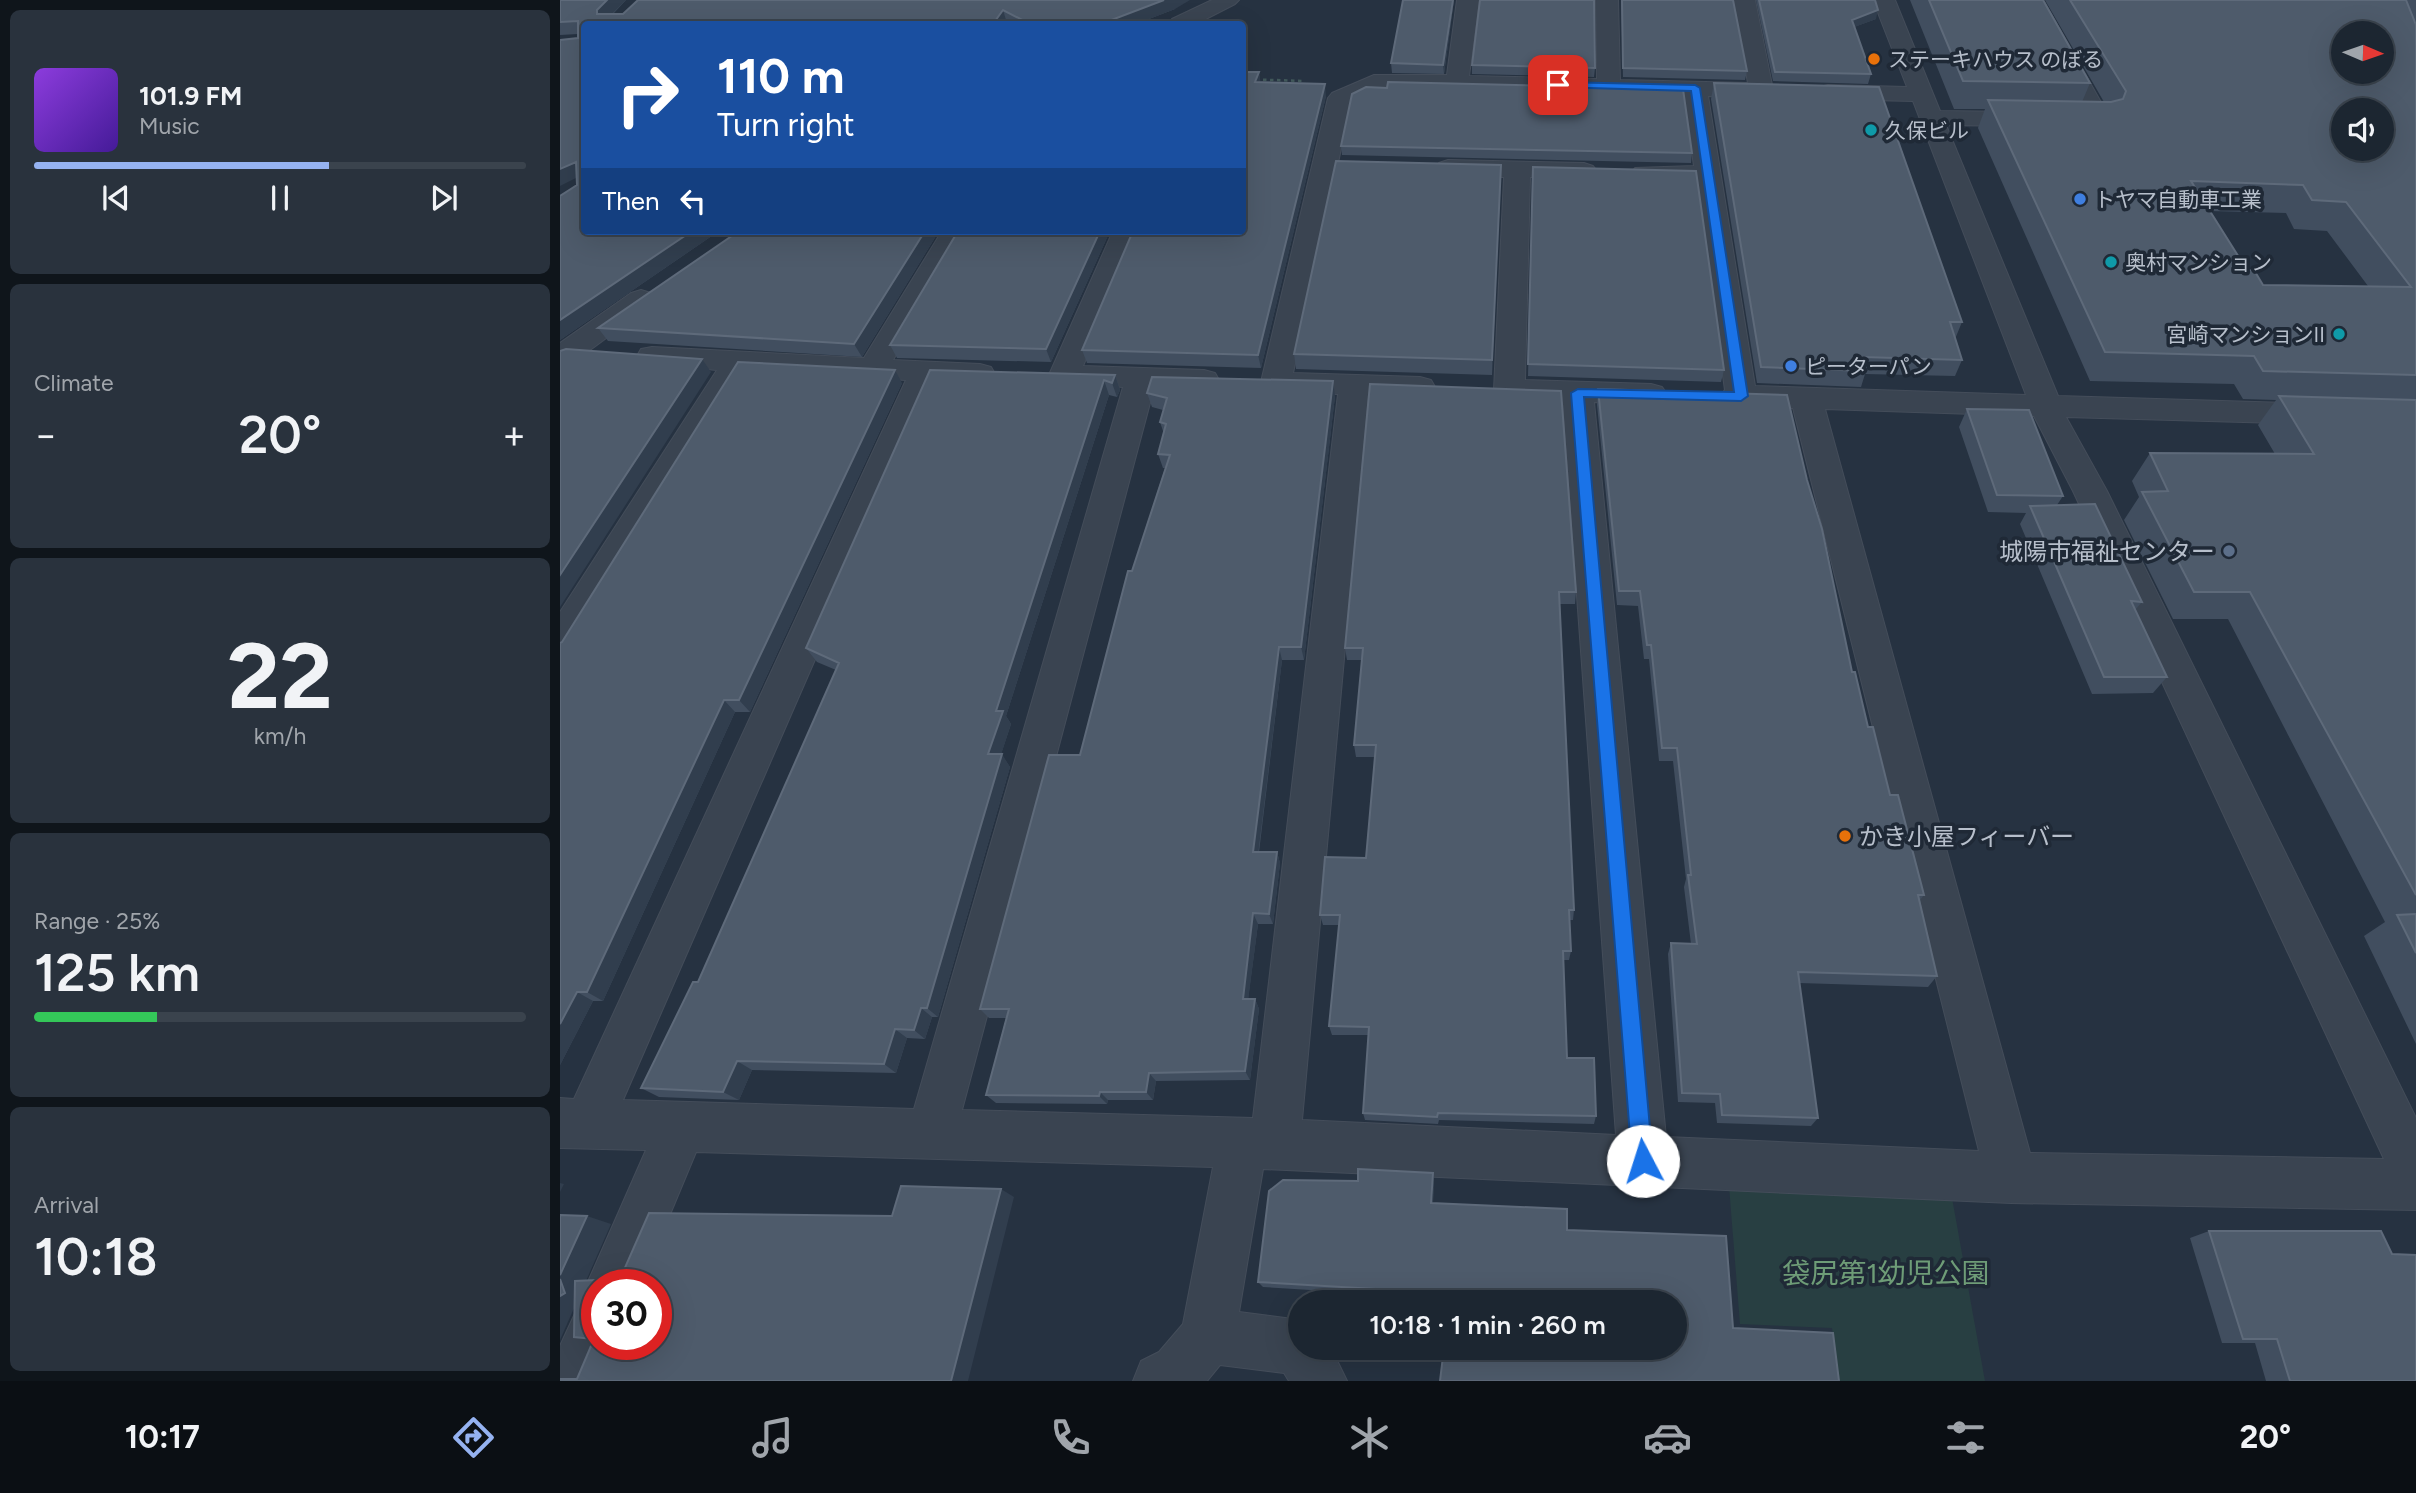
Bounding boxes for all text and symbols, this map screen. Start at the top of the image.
north arrow [2331,21,2394,84]
map controls [2331,21,2394,161]
text: 110 m [717,46,845,105]
place label: ステーキハウス のぼる [1888,47,2103,72]
icon: right [602,49,693,140]
marker: ステーキハウス のぼる [1866,51,1882,67]
pin [1528,55,1588,115]
icon: arrive [1539,66,1577,104]
text: 101.9 FM [139,80,242,112]
button: sound [2331,98,2394,161]
text: Turn right [717,106,855,144]
text: Music [139,112,200,140]
place label: 久保ビル [1885,118,1969,143]
marker: 久保ビル [1863,122,1879,138]
icon: previous [97,179,135,217]
icon: pause [261,179,299,217]
icon: next [425,179,463,217]
icon: left [674,182,712,220]
text: Then [602,185,660,217]
place label: トヤマ自動車工業 [2094,187,2262,212]
marker: トヤマ自動車工業 [2072,191,2088,207]
place label: 奥村マンション [2125,250,2272,275]
marker: 奥村マンション [2103,254,2119,270]
place label: 宮崎マンションII [2167,322,2325,347]
marker: 宮崎マンションII [2331,326,2347,342]
place label: ピーターパン [1805,354,1932,379]
marker: ピーターパン [1783,358,1799,374]
text: Climate [34,369,113,397]
text: 20° [239,404,321,466]
text: − [34,412,58,458]
text: + [502,412,526,458]
place label: 城陽市福祉センター [1999,537,2215,566]
marker: 城陽市福祉センター [2221,543,2237,559]
text: 22 [227,622,333,731]
text: km/h [254,722,306,750]
place label: かき小屋フィーバー [1859,822,2074,851]
marker: かき小屋フィーバー [1837,828,1853,844]
text: Range · 25% [34,907,160,935]
text: 125 km [34,942,200,1004]
position arrow [1606,1124,1680,1198]
text: Arrival [34,1191,99,1219]
text: 10:18 [34,1226,158,1288]
park label: 袋尻第1幼児公園 [1782,1256,1990,1290]
speed limit sign: 30 [581,1269,672,1360]
text: 10:18 · 1 min · 260 m [1369,1309,1606,1341]
icon: directions [449,1413,498,1462]
icon: music [748,1413,797,1462]
icon: phone [1046,1413,1095,1462]
icon: climate [1345,1413,1394,1462]
icon: car [1643,1413,1692,1462]
icon: filters [1941,1413,1990,1462]
text: 10:17 [125,1418,200,1456]
text: 20° [2240,1418,2291,1456]

